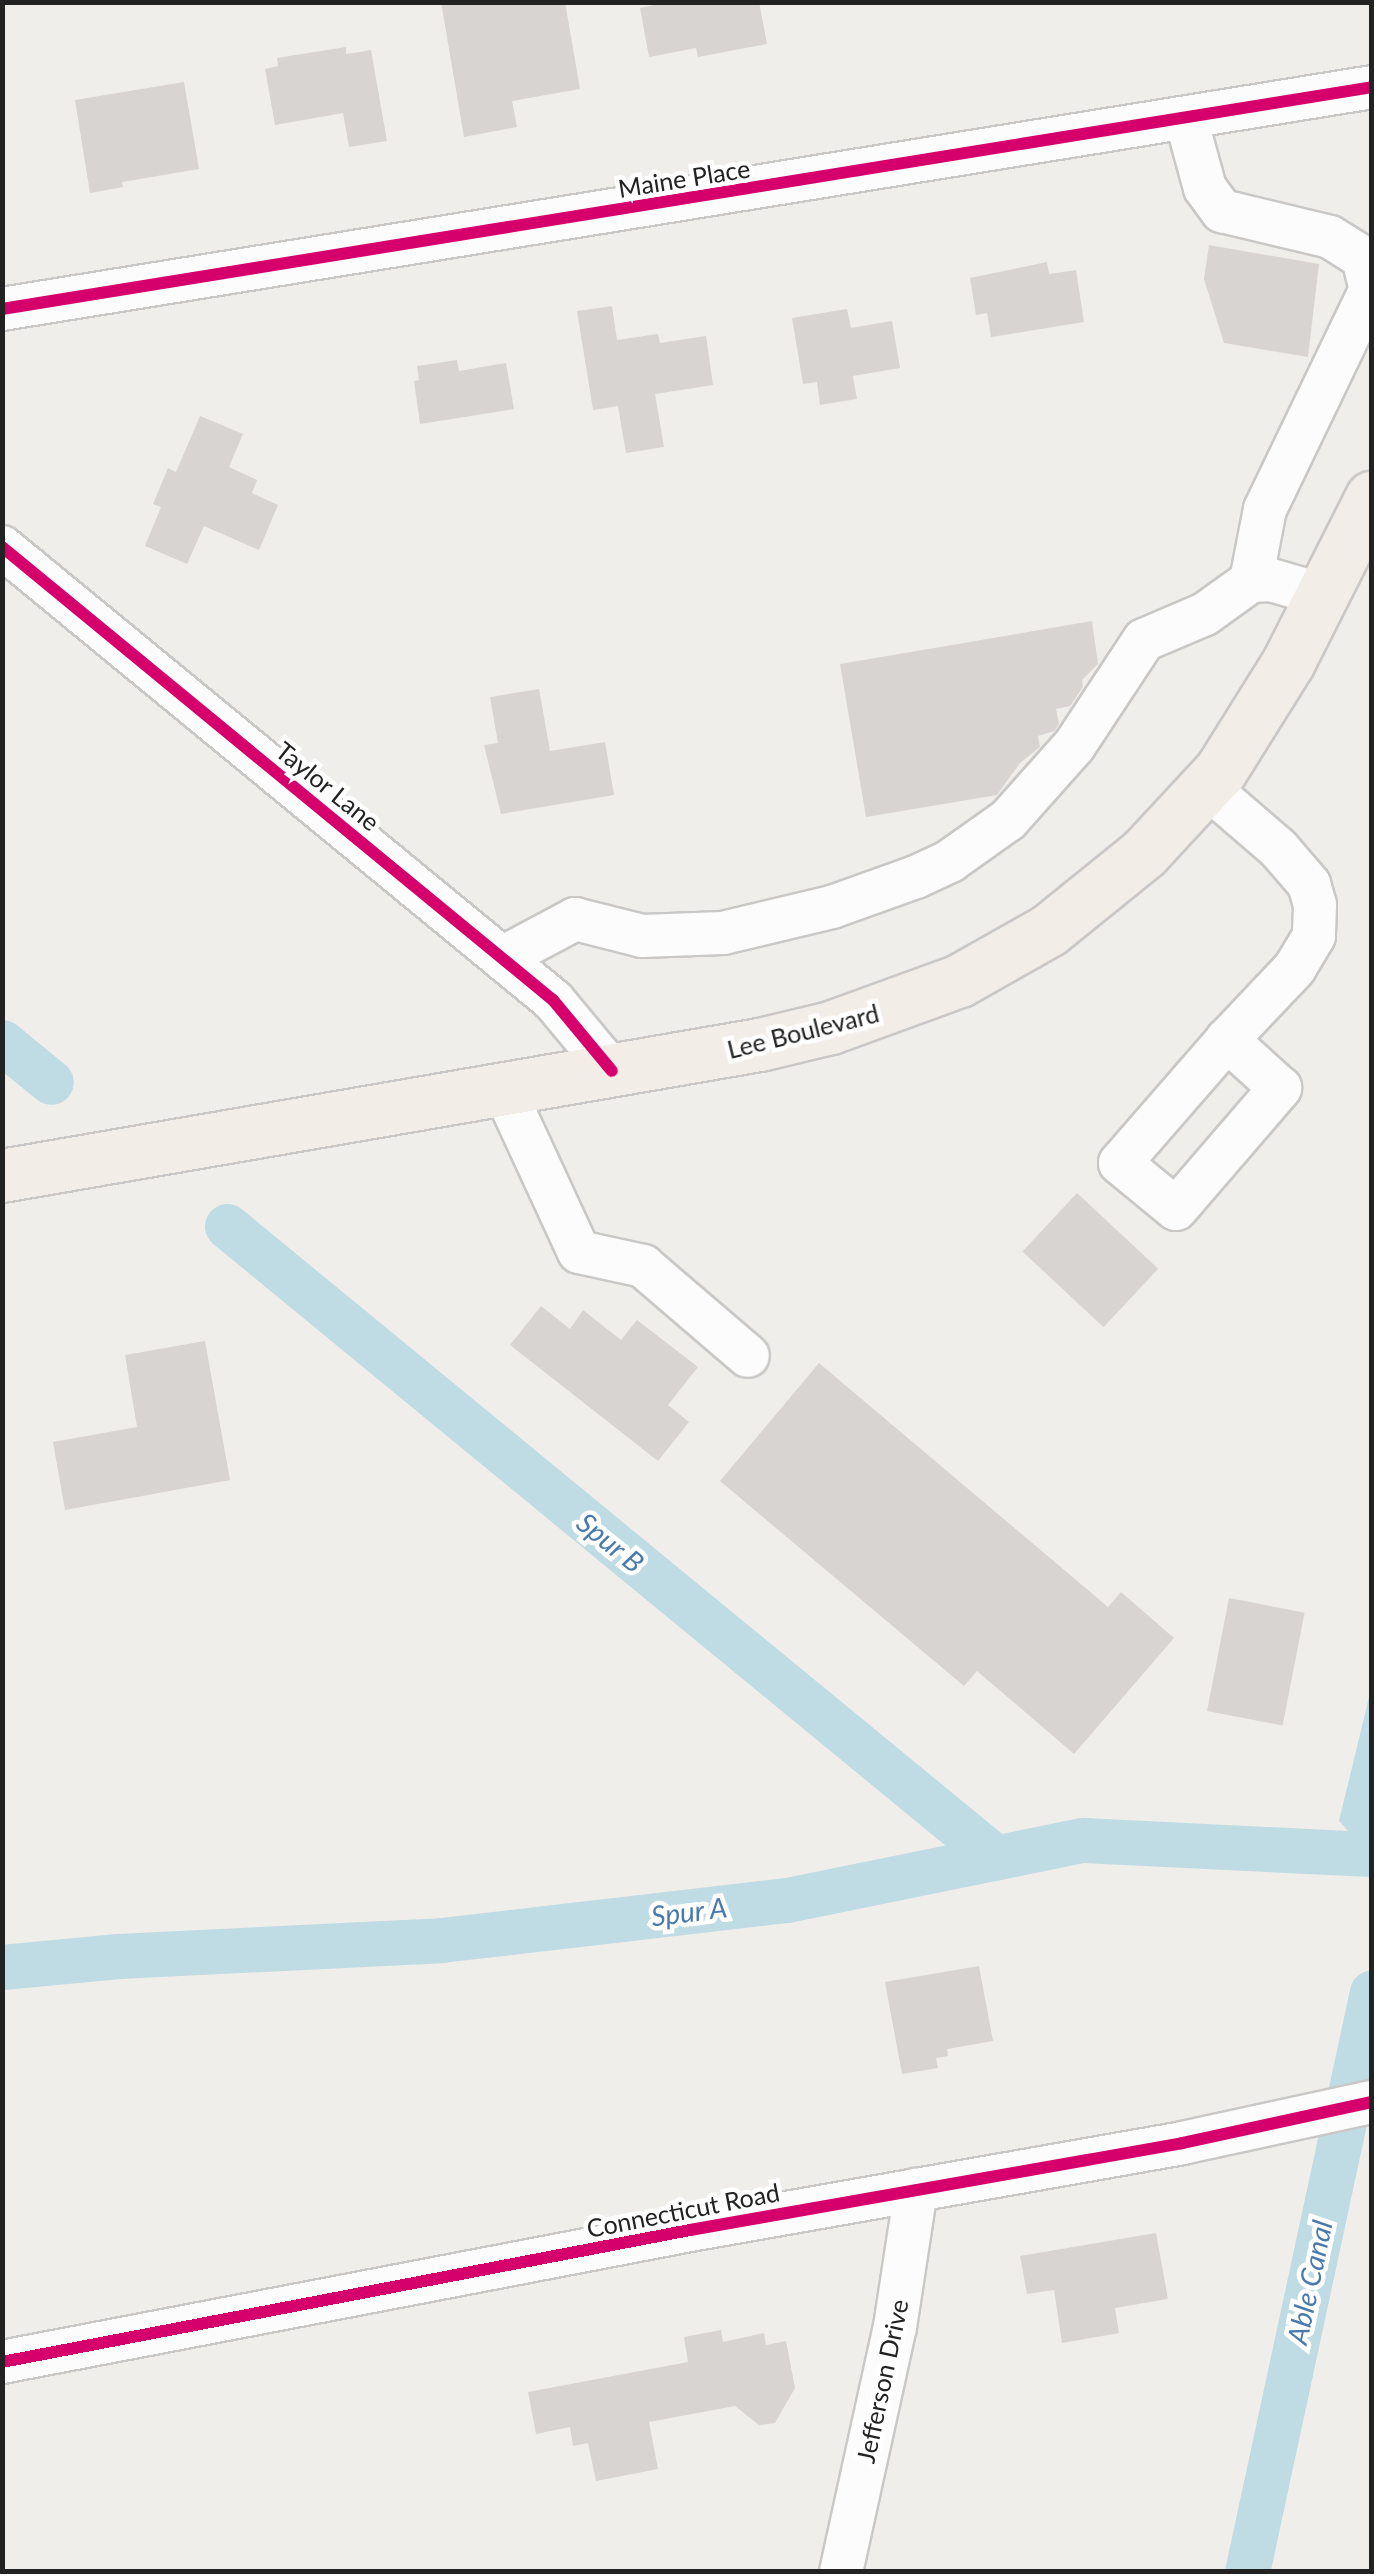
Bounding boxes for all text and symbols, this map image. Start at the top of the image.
street label: Maine Place [616,153,752,203]
street label: Taylor Lane [270,735,386,837]
street label: Lee Boulevard [724,998,882,1064]
water label: Spur B [571,1505,651,1579]
water label: Spur A [649,1890,729,1932]
street label: Connecticut Road [584,2177,782,2243]
water label: Able Canal [1279,2217,1339,2347]
street label: Jefferson Drive [850,2296,914,2466]

